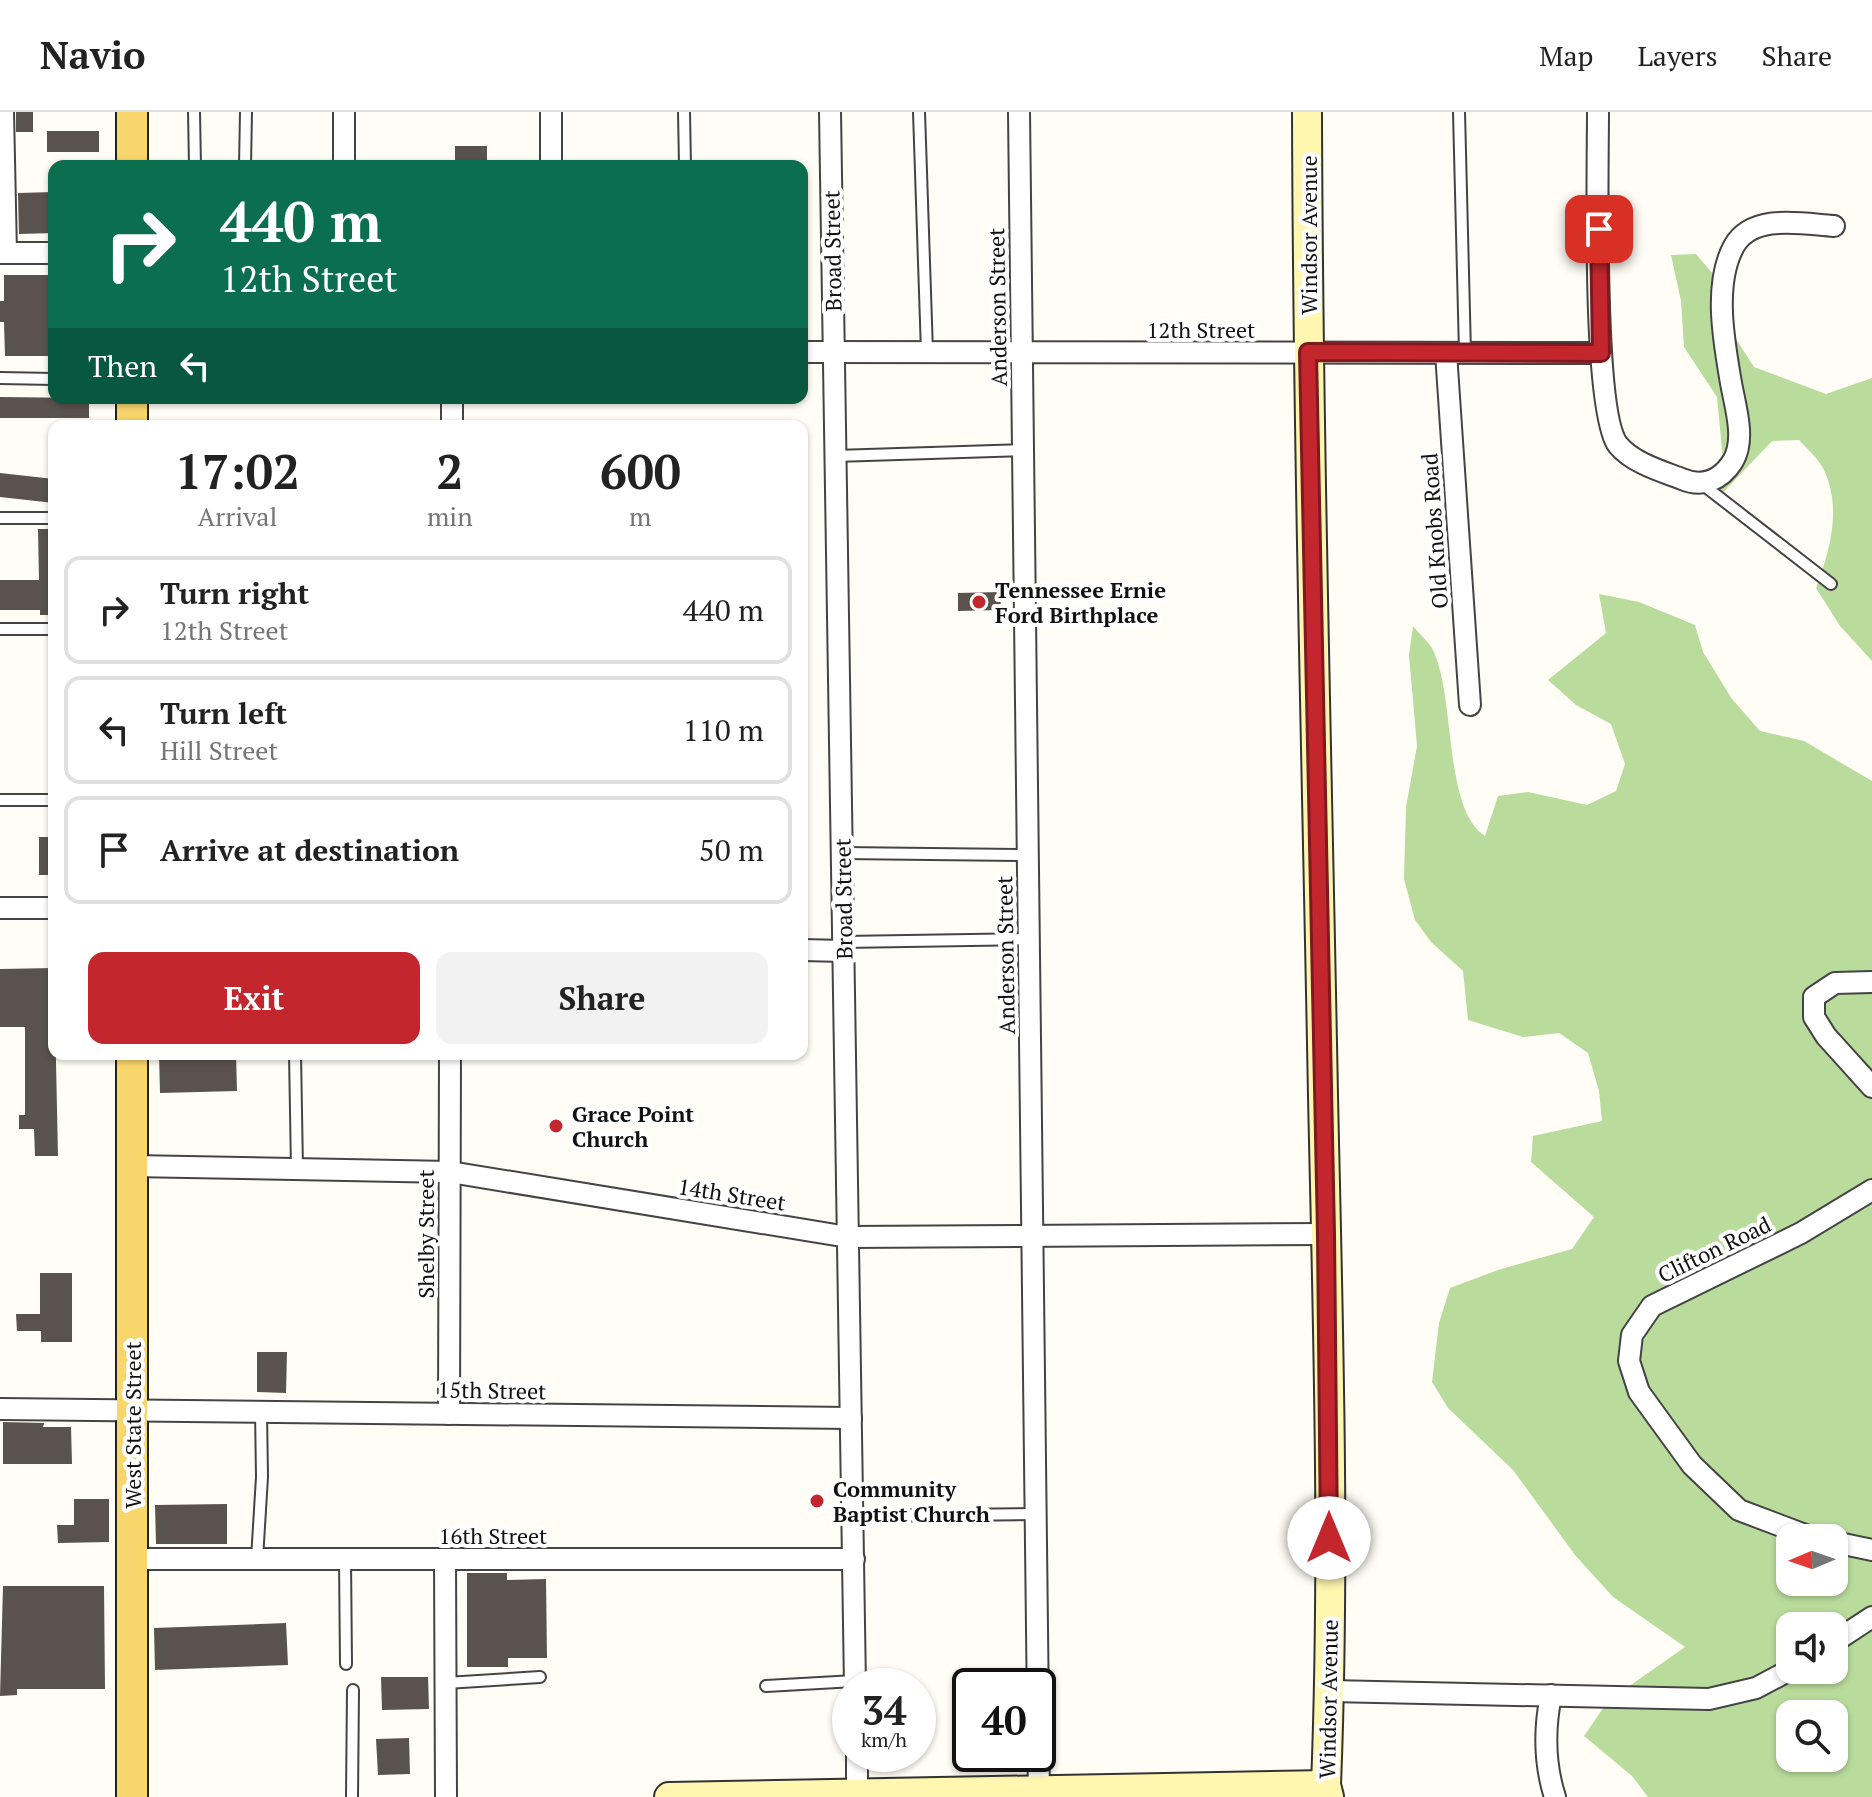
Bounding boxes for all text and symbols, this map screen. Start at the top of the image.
text: Navio [40,30,146,80]
text: Map [1539,37,1593,74]
text: Layers [1637,37,1718,74]
text: Share [1762,37,1832,74]
street label: Windsor Avenue [1294,155,1323,315]
text: 440 m [220,184,382,258]
street label: Broad Street [816,190,848,312]
icon: right [88,192,192,296]
pin [1565,195,1633,263]
icon: arrive [1577,207,1621,251]
street label: Anderson Street [981,227,1013,387]
text: 12th Street [220,255,398,302]
street label: 12th Street [1147,315,1255,344]
icon: left [173,344,217,388]
text: Then [88,346,157,386]
text: 17:02 [175,439,300,503]
text: 2 [436,439,463,503]
text: 600 [600,439,681,503]
street label: Old Knobs Road [1414,452,1454,610]
text: Arrival [198,499,277,533]
text: min [427,499,473,533]
text: m [629,499,652,533]
text: Turn right [160,573,309,613]
place label: Tennessee Ernie Ford Birthplace [995,575,1166,629]
icon: right [92,588,136,632]
text: 440 m [683,590,764,630]
marker: Tennessee Ernie Ford Birthplace [970,593,988,611]
text: 12th Street [160,613,288,647]
text: Turn left [160,693,287,733]
icon: left [92,708,136,752]
text: 110 m [683,710,764,750]
text: Hill Street [160,733,278,767]
icon: arrive [92,828,136,872]
text: Arrive at destination [160,830,459,870]
text: 50 m [699,830,764,870]
street label: Broad Street [827,838,859,960]
street label: Anderson Street [989,875,1021,1035]
button: Exit [88,952,420,1044]
button: Share [436,952,768,1044]
place label: Grace Point Church [572,1099,694,1153]
marker: Grace Point Church [547,1117,565,1135]
street label: Shelby Street [411,1169,440,1299]
street label: 14th Street [676,1171,788,1217]
street label: Clifton Road [1653,1209,1775,1289]
street label: West State Street [118,1341,147,1509]
street label: 15th Street [437,1375,547,1405]
place label: Community Baptist Church [833,1474,990,1528]
marker: Community Baptist Church [808,1492,826,1510]
position arrow [1287,1496,1371,1580]
street label: 16th Street [439,1521,547,1550]
north arrow [1776,1524,1848,1596]
map controls [1776,1524,1848,1772]
button: sound [1776,1612,1848,1684]
street label: Windsor Avenue [1312,1619,1344,1779]
speed limit sign: 40 [952,1668,1056,1772]
text: 34 [861,1683,907,1736]
button: search [1776,1700,1848,1772]
text: km/h [861,1726,907,1753]

